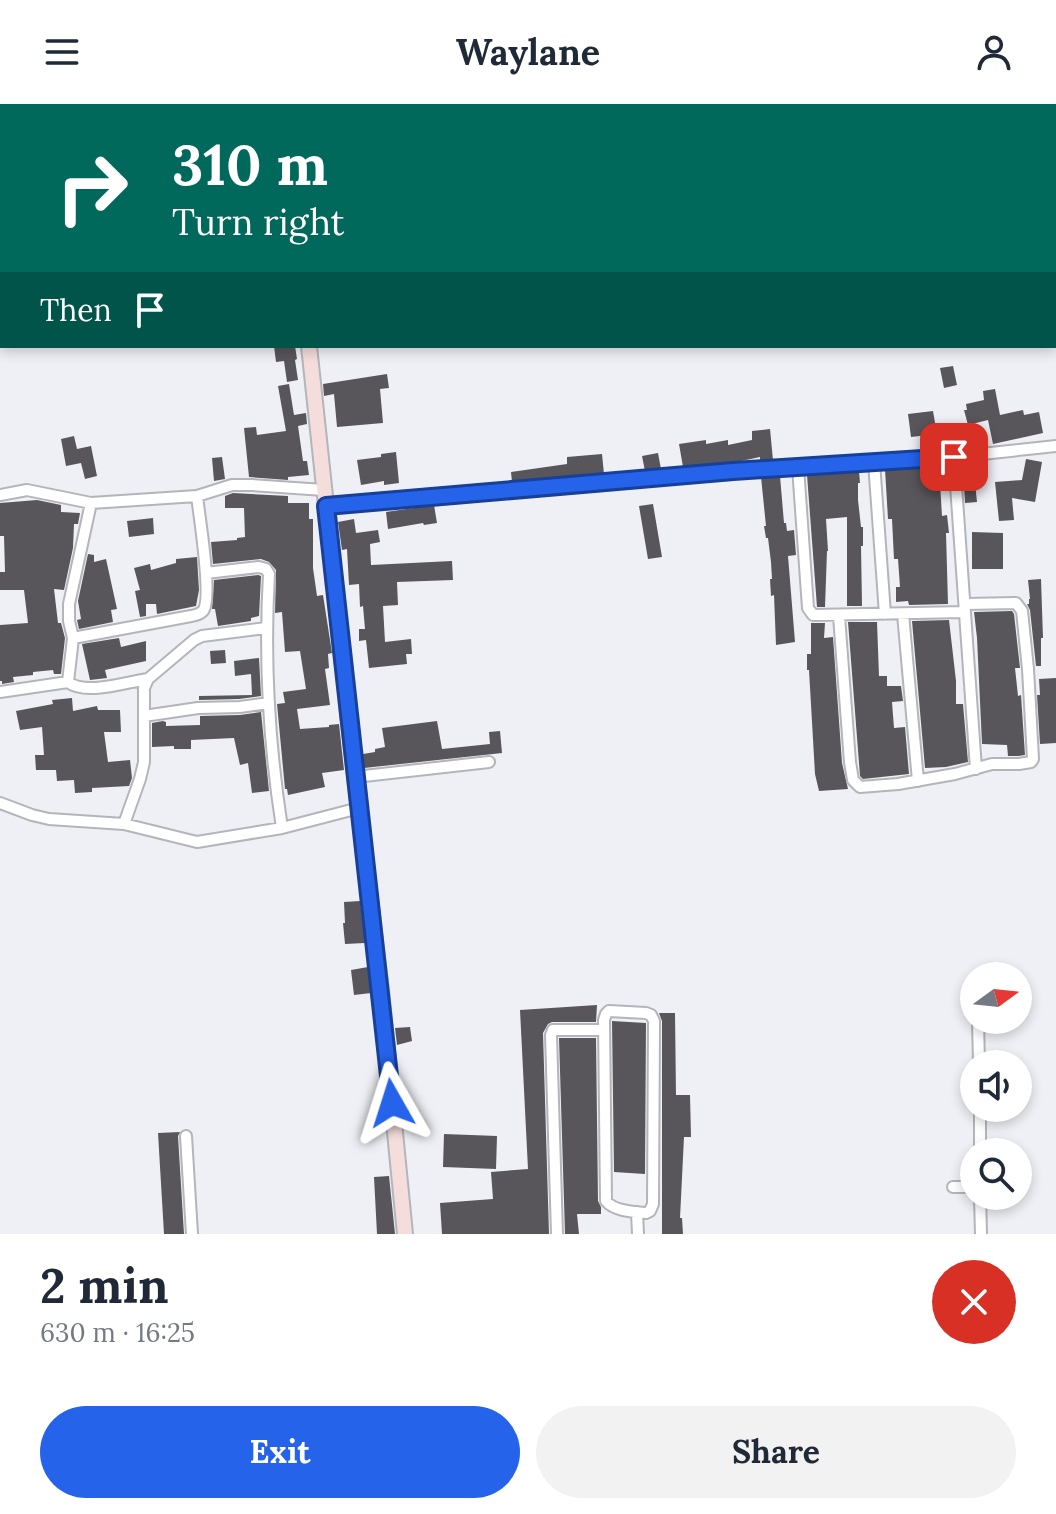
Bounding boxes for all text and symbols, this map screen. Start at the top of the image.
text: Waylane [456,29,600,75]
icon: menu [40,30,84,74]
icon: person [972,30,1016,74]
text: 310 m [172,129,328,200]
icon: right [40,136,144,240]
text: Turn right [172,199,345,245]
icon: arrive [128,288,172,332]
text: Then [40,291,112,329]
pin [920,423,988,491]
icon: arrive [932,435,976,479]
north arrow [960,962,1032,1034]
map controls [960,962,1032,1210]
button: sound [960,1050,1032,1122]
position arrow [350,1061,434,1145]
button: search [960,1138,1032,1210]
text: 2 min [40,1255,169,1316]
button: close [932,1260,1016,1344]
text: 630 m · 16:25 [40,1316,195,1349]
button: Exit [40,1406,520,1498]
button: Share [536,1406,1016,1498]

